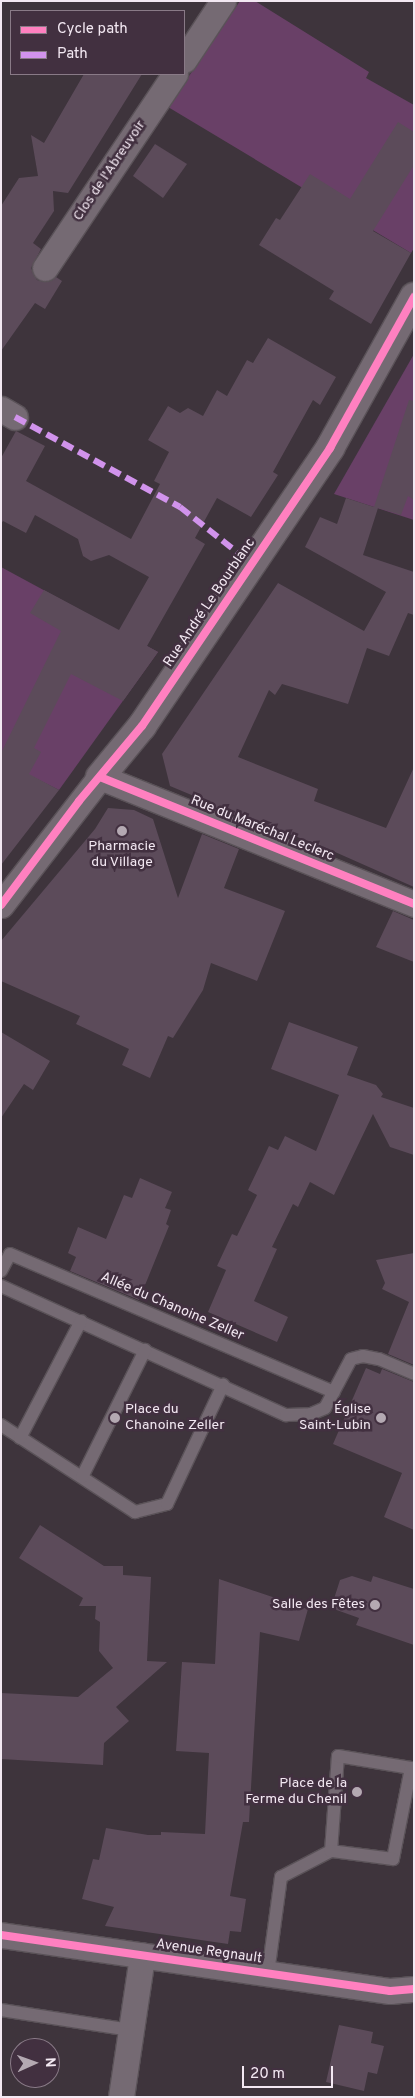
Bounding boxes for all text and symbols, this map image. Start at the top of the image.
legend [10,10,185,75]
text: Cycle path [57,20,128,39]
text: Path [57,45,88,64]
street label: Clos de l'Abreuvoir [70,118,150,224]
street label: Rue André Le Bourblanc [160,535,260,671]
street label: Rue du Maréchal Leclerc [188,793,336,865]
marker: Pharmacie du Village [116,825,128,837]
place label: Pharmacie du Village [88,839,156,872]
street label: Allée du Chanoine Zeller [98,1269,246,1345]
place label: Place du Chanoine Zeller [125,1402,225,1434]
place label: Église Saint-Lubin [299,1402,371,1434]
marker: Place du Chanoine Zeller [109,1412,121,1424]
marker: Église Saint-Lubin [375,1412,387,1424]
place label: Salle des Fêtes [272,1597,365,1613]
marker: Salle des Fêtes [369,1599,381,1611]
place label: Place de la Ferme du Chenil [245,1776,347,1808]
marker: Place de la Ferme du Chenil [351,1786,363,1798]
street label: Avenue Regnault [155,1936,263,1968]
north arrow [10,2038,60,2088]
scale bar [245,2056,336,2088]
text: N [41,2057,58,2068]
text: 20 m [250,2065,285,2084]

